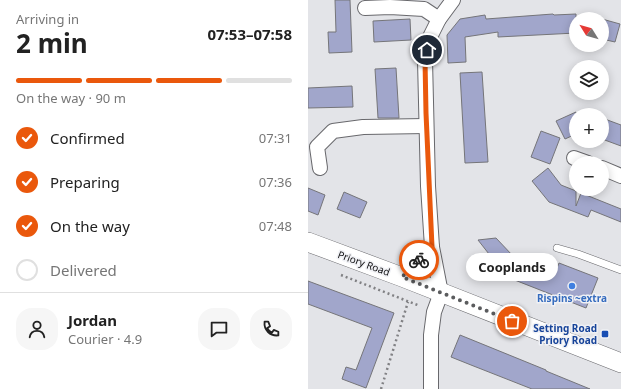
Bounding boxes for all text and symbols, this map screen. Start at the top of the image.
text: Arriving in [16,10,79,28]
north arrow [569,12,609,52]
map controls [569,12,609,196]
text: 07:53–07:58 [207,24,292,44]
text: 2 min [16,25,88,61]
pin [410,33,444,67]
icon: home [416,39,438,61]
button: layers [569,60,609,100]
text: On the way · 90 m [16,89,126,107]
button: + [569,108,609,148]
icon: check [16,127,38,149]
text: Confirmed [50,128,125,148]
text: 07:31 [259,129,292,147]
button: − [569,156,609,196]
icon: check [16,171,38,193]
text: Preparing [50,172,120,192]
text: 07:36 [259,173,292,191]
icon: check [16,215,38,237]
text: On the way [50,216,130,236]
text: 07:48 [259,217,292,235]
courier [399,240,439,280]
street label: Priory Road [336,247,392,279]
icon: bike [408,249,430,271]
callout: Cooplands [466,253,558,281]
text: Cooplands [478,258,546,276]
text: Delivered [50,260,117,280]
marker: Rispins ~extra [567,281,577,291]
place label: Rispins ~extra [537,291,607,305]
pin [495,304,529,338]
button: person [16,308,58,350]
button: chat [198,308,240,350]
button: phone [250,308,292,350]
text: Jordan [68,310,117,330]
icon: bag [501,310,523,332]
place label: Setting Road Priory Road [533,321,597,347]
marker: Setting Road Priory Road [600,329,610,339]
text: Courier · 4.9 [68,330,142,348]

